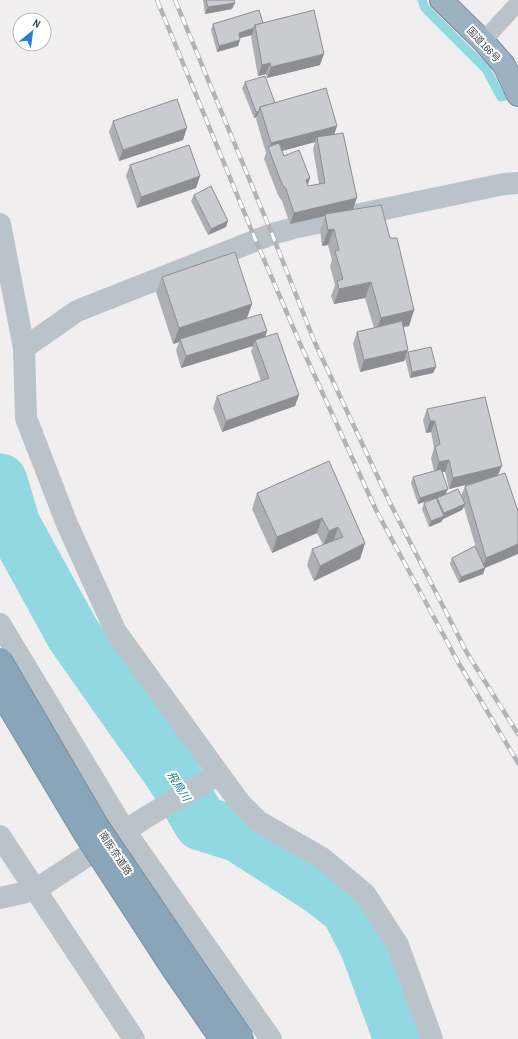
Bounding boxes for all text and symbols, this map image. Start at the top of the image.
north arrow [12,12,52,52]
text: N [31,16,43,31]
street label: 国道166号 [464,24,503,65]
water label: 飛鳥川 [164,768,194,805]
street label: 南阪奈道路 [96,829,135,878]

